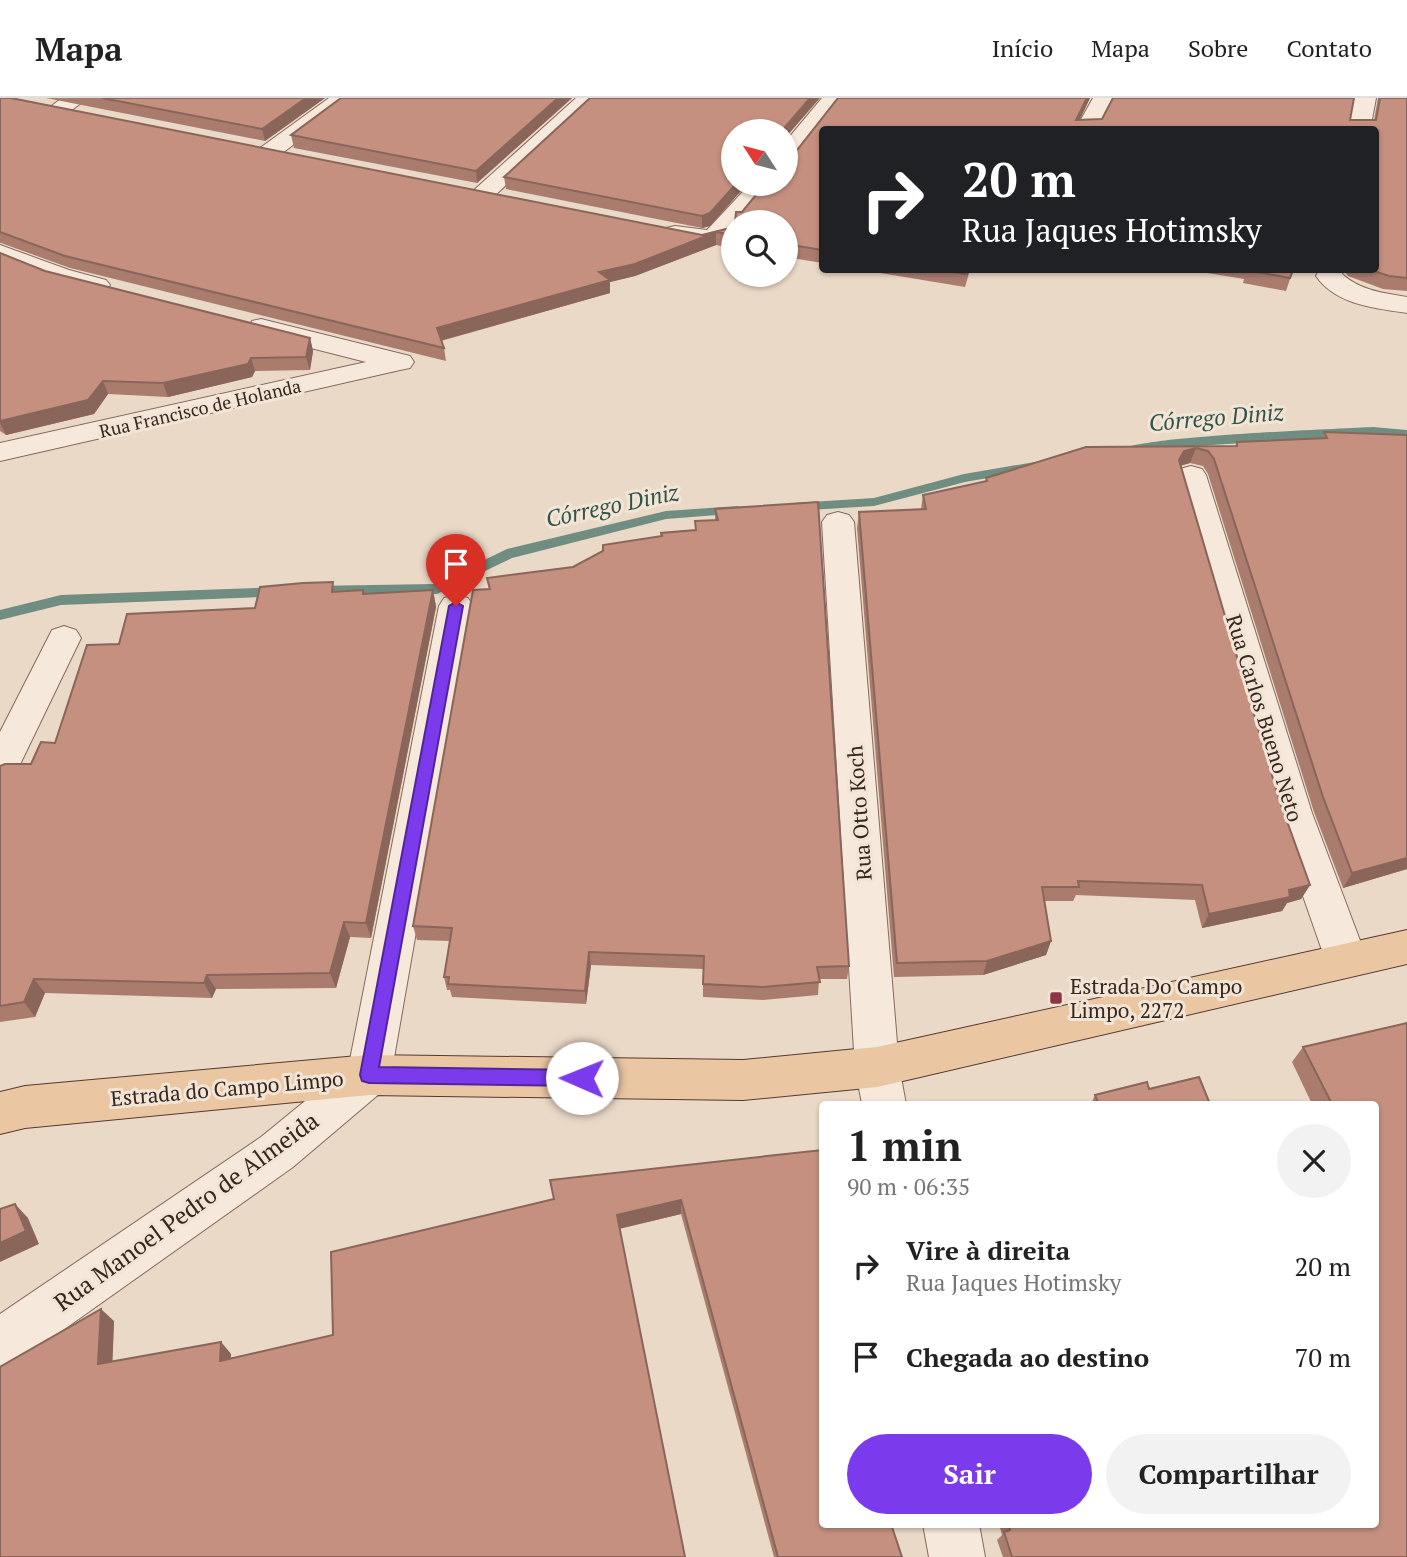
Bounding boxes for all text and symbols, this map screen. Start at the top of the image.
text: Mapa [35,27,123,70]
text: Início [992,32,1053,64]
text: Mapa [1091,32,1150,64]
text: Sobre [1188,32,1248,64]
text: Contato [1286,32,1372,64]
north arrow [721,119,798,196]
map controls [721,119,798,287]
text: 20 m [962,146,1076,211]
icon: right [847,154,938,245]
text: Rua Jaques Hotimsky [962,209,1262,251]
button: search [721,210,798,287]
street label: Rua Francisco de Holanda [97,373,303,443]
water label: Córrego Diniz [1148,396,1285,438]
water label: Córrego Diniz [543,476,682,534]
pin [426,534,486,606]
icon: arrive [437,545,475,583]
street label: Rua Carlos Bueno Neto [1220,611,1310,825]
street label: Rua Otto Koch [840,745,878,881]
place label: Estrada Do Campo Limpo, 2272 [1070,972,1242,1024]
marker: Estrada Do Campo Limpo, 2272 [1048,990,1064,1006]
position arrow [545,1041,619,1115]
street label: Estrada do Campo Limpo [109,1064,345,1112]
street label: Rua Manoel Pedro de Almeida [47,1104,325,1318]
text: 1 min [847,1117,962,1173]
button: close [1277,1124,1351,1198]
text: 90 m · 06:35 [847,1171,970,1202]
text: Vire à direita [906,1233,1070,1267]
icon: right [847,1247,885,1285]
text: 20 m [1295,1249,1351,1283]
text: Rua Jaques Hotimsky [906,1267,1121,1298]
icon: arrive [847,1338,885,1376]
text: Chegada ao destino [906,1340,1149,1374]
text: 70 m [1295,1340,1351,1374]
button: Sair [847,1434,1092,1514]
button: Compartilhar [1106,1434,1351,1514]

